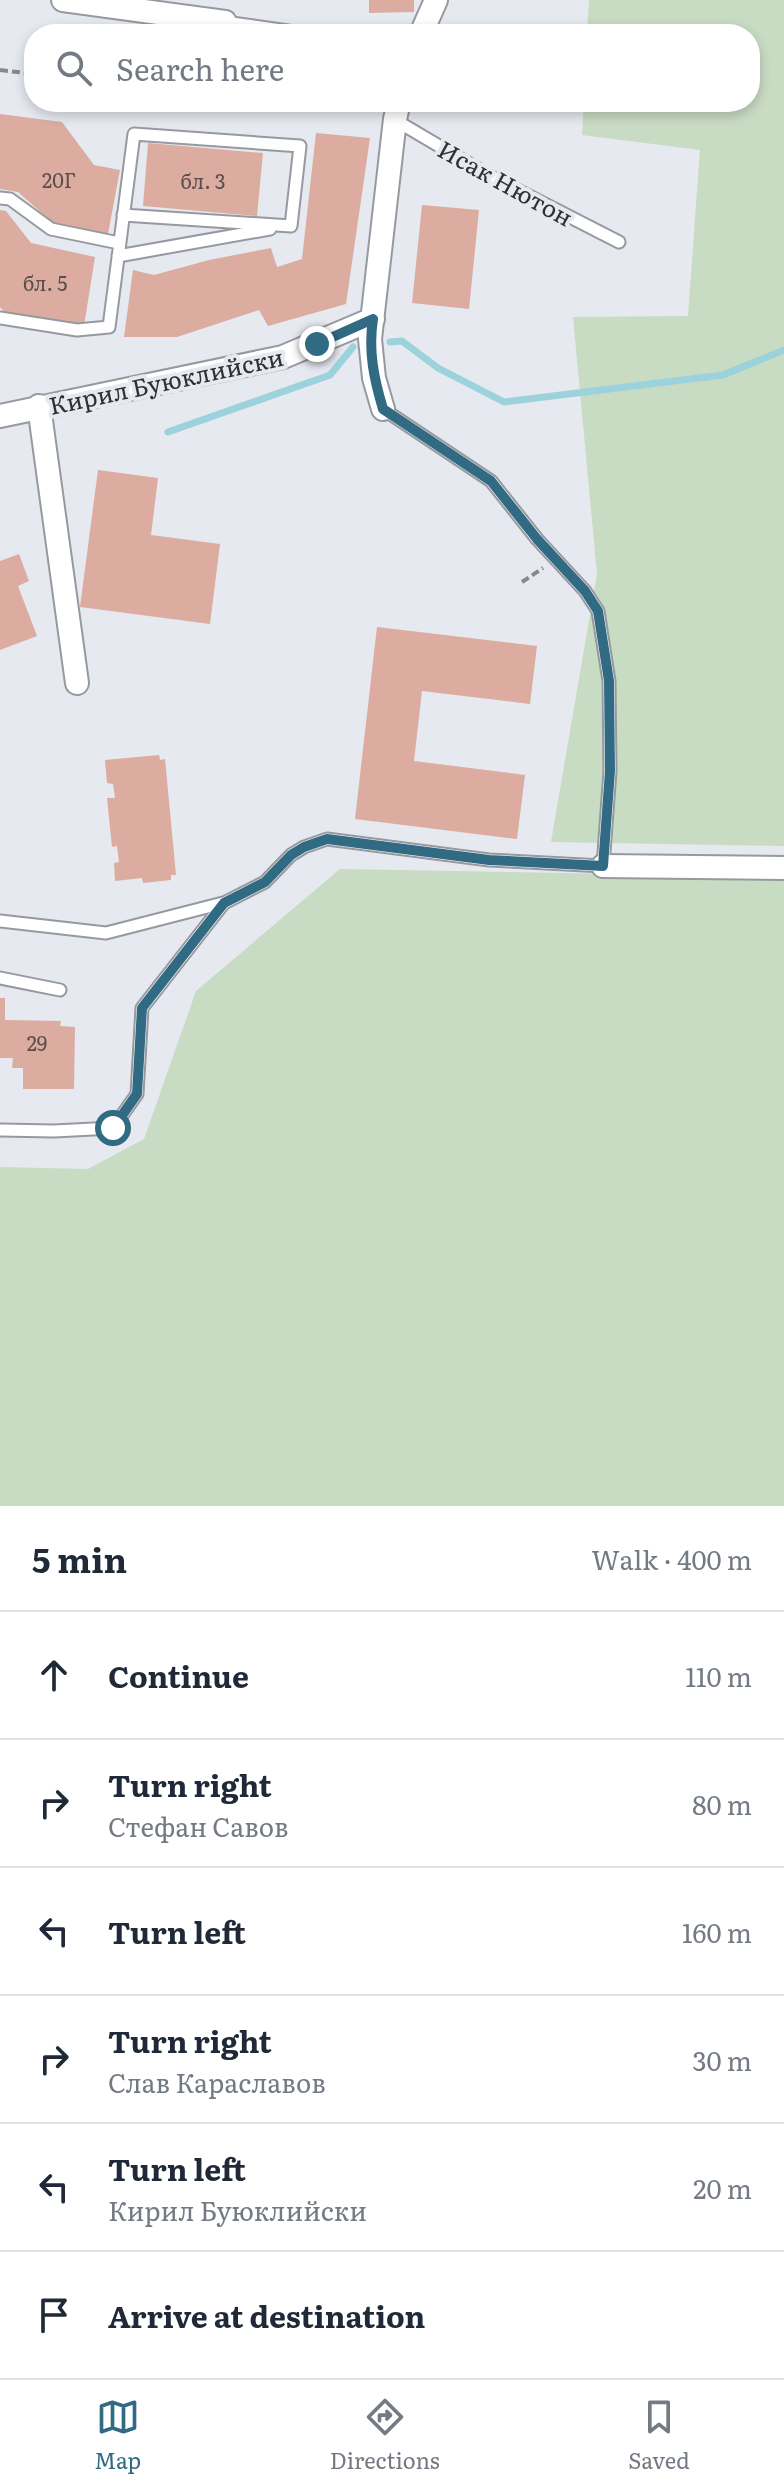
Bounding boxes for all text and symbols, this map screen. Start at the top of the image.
search box [24,24,760,112]
icon: search [52,46,96,90]
text: Search here [116,46,284,90]
street label: Исак Нютон [432,130,580,234]
house number: 20Г [42,164,76,194]
house number: бл. 3 [180,165,226,195]
house number: бл. 5 [23,267,67,297]
route end [299,326,335,362]
street label: Кирил Буюклийски [45,338,287,422]
house number: 29 [27,1027,47,1057]
route start [95,1110,131,1146]
text: 5 min [32,1533,127,1583]
text: Walk · 400 m [592,1539,752,1578]
icon: ahead [32,1653,76,1697]
text: Continue [108,1653,249,1697]
text: 110 m [685,1656,752,1695]
text: Turn right [108,1762,272,1806]
icon: right [32,1781,76,1825]
text: 80 m [692,1784,752,1823]
text: Стефан Савов [108,1806,289,1845]
icon: left [32,1909,76,1953]
text: Turn left [108,1909,246,1953]
text: 160 m [682,1912,752,1951]
text: Turn right [108,2018,272,2062]
icon: right [32,2037,76,2081]
text: 30 m [692,2040,752,2079]
text: Слав Караславов [108,2062,326,2101]
text: Turn left [108,2146,246,2190]
icon: left [32,2165,76,2209]
text: 20 m [693,2168,752,2207]
text: Кирил Буюклийски [108,2190,367,2229]
icon: arrive [32,2293,76,2337]
text: Arrive at destination [108,2293,425,2337]
tab: Map [94,2395,141,2476]
tab: Directions [330,2395,440,2476]
tab: Saved [628,2395,690,2476]

